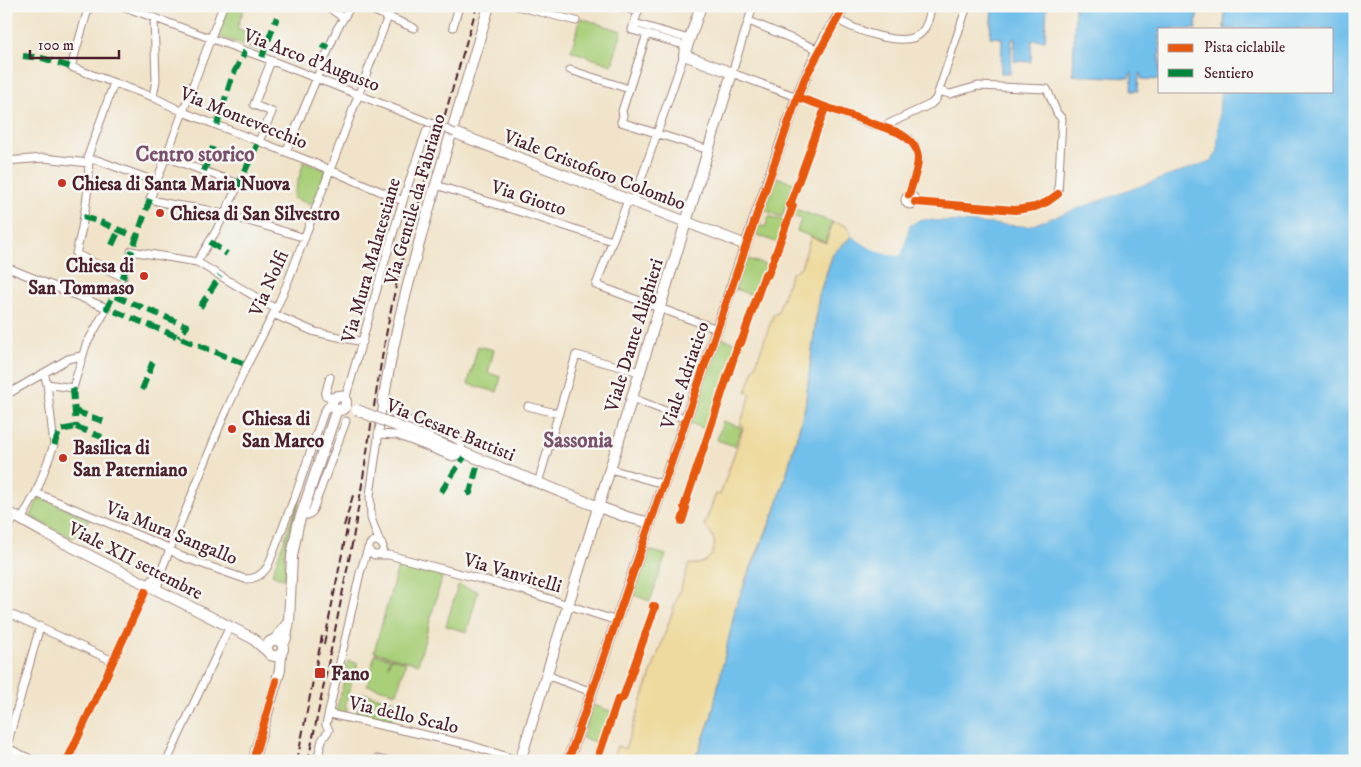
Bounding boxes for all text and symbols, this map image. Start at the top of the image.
street label: Via Arco d'Augusto [239,23,383,97]
scale bar [30,28,119,60]
legend [1158,28,1334,92]
text: 100 m [38,36,74,55]
text: Pista ciclabile [1204,38,1285,57]
text: Sentiero [1204,64,1254,83]
street label: Via Montevecchio [175,82,311,154]
street label: Via Gentile da Fabriano [380,111,451,289]
street label: Viale Cristoforo Colombo [499,125,689,216]
district label: Centro storico [135,142,255,168]
place label: Chiesa di Santa Maria Nuova [72,173,291,196]
street label: Via Mura Malatestiane [337,175,406,347]
street label: Via Giotto [487,175,569,221]
marker: Chiesa di Santa Maria Nuova [56,177,68,189]
place label: Chiesa di San Silvestro [170,203,340,226]
marker: Chiesa di San Silvestro [154,207,166,219]
street label: Via Nolfi [244,247,294,321]
place label: Chiesa di San Tommaso [28,255,134,300]
street label: Viale Dante Alighieri [600,256,669,416]
marker: Chiesa di San Tommaso [138,270,150,282]
street label: Viale Adriatico [656,319,715,433]
street label: Via Cesare Battisti [382,394,519,467]
place label: Chiesa di San Marco [242,408,324,453]
marker: Chiesa di San Marco [226,423,238,435]
district label: Sassonia [543,428,614,454]
place label: Basilica di San Paterniano [73,437,187,482]
marker: Basilica di San Paterniano [57,452,69,464]
street label: Via Mura Sangallo [101,496,241,570]
street label: Viale XII settembre [63,517,207,605]
street label: Via Vanvitelli [460,548,564,598]
place label: Fano [331,663,369,686]
marker: Fano [313,666,327,680]
street label: Via dello Scalo [346,691,461,739]

